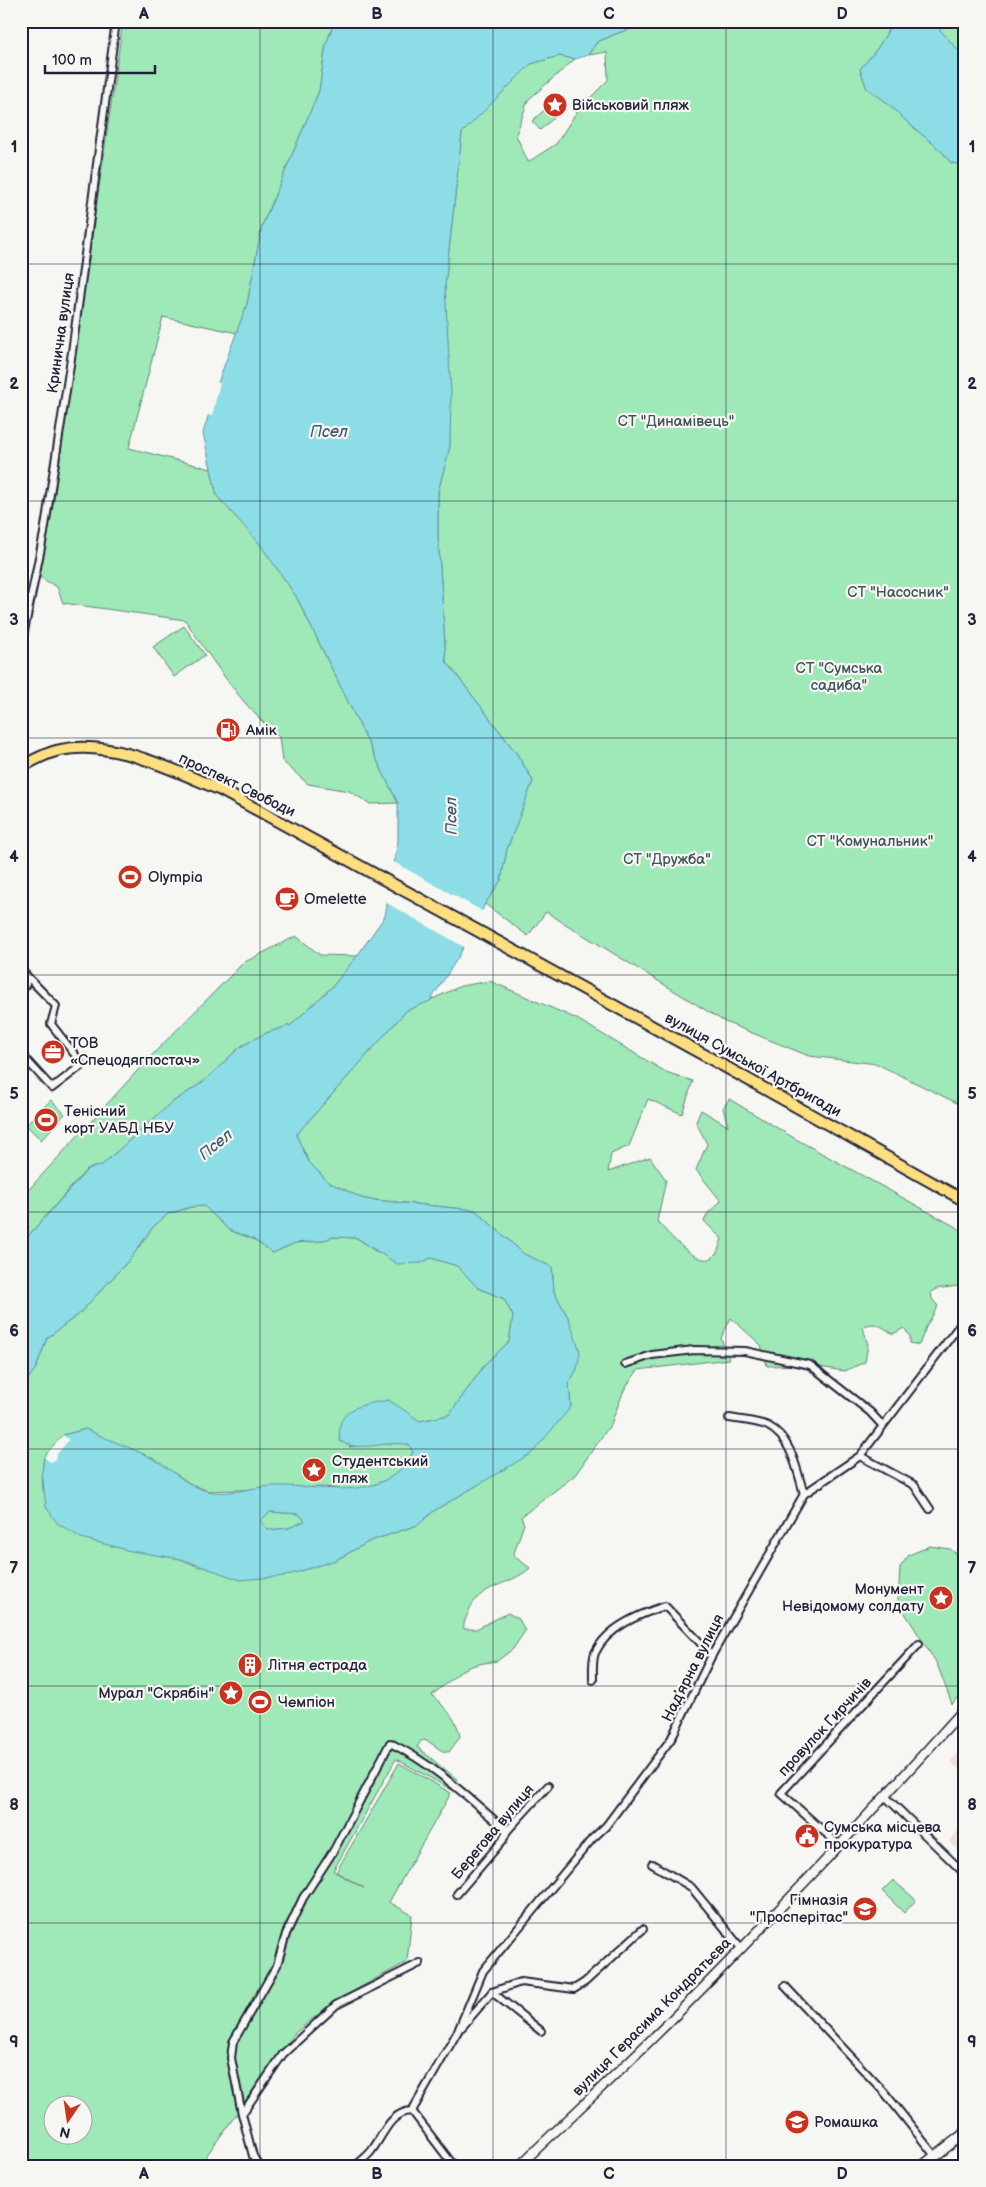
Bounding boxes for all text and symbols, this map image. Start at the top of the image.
text: A [138,5,149,24]
text: B [371,5,383,24]
text: C [603,5,615,24]
text: D [836,5,848,24]
scale bar [45,42,155,74]
text: 100 m [52,51,92,70]
place icon: Військовий пляж [542,92,568,118]
place label: Військовий пляж [572,96,689,115]
text: 1 [11,138,17,157]
text: 1 [969,138,975,157]
street label: Кринична вулиця [43,272,79,394]
text: 2 [9,375,19,394]
text: 2 [967,375,977,394]
park label: СТ "Динамівець" [618,412,734,431]
water label: Псел [310,423,348,442]
park label: СТ "Насосник" [847,583,949,602]
text: 3 [9,611,19,630]
text: 3 [967,611,977,630]
park label: СТ "Сумська садиба" [796,659,883,695]
fuel station icon: Амік [215,717,241,743]
place label: Амік [245,721,277,740]
street label: проспект Свободи [176,749,298,821]
water label: Псел [442,797,462,835]
park label: СТ "Комунальник" [807,832,933,851]
text: 4 [9,848,19,867]
text: 4 [967,848,977,867]
park label: СТ "Дружба" [623,850,711,869]
sports icon: Olympia [117,864,143,890]
place label: Olympia [148,868,203,887]
cafe icon: Omelette [274,886,300,912]
place label: Omelette [304,890,367,909]
street label: вулиця Сумської Артбригади [661,1008,845,1122]
place label: ТОВ «Спецодягпостач» [70,1034,200,1070]
office icon: ТОВ «Спецодягпостач» [40,1039,66,1065]
text: 5 [9,1085,19,1104]
text: 5 [967,1085,977,1104]
place label: Тенісний корт УАБД НБУ [64,1102,174,1138]
sports icon: Тенісний корт УАБД НБУ [33,1107,59,1133]
water label: Псел [195,1126,237,1164]
text: 6 [9,1322,19,1341]
text: 6 [967,1322,977,1341]
place label: Студентський пляж [332,1452,428,1488]
place icon: Студентський пляж [301,1457,327,1483]
text: 7 [10,1559,19,1578]
text: 7 [968,1559,977,1578]
place label: Монумент Невідомому солдату [782,1580,924,1616]
place icon: Монумент Невідомому солдату [928,1585,954,1611]
street label: Надʼярна вулиця [658,1611,728,1725]
building icon: Літня естрада [237,1652,263,1678]
place label: Літня естрада [267,1656,367,1675]
street label: провулок Гирчичів [774,1673,876,1781]
place icon: Мурал "Скрябін" [218,1680,244,1706]
place label: Мурал "Скрябін" [98,1684,214,1703]
sports icon: Чемпіон [247,1689,273,1715]
place label: Чемпіон [278,1693,335,1712]
street label: Берегова вулиця [448,1781,538,1883]
text: 8 [9,1796,19,1815]
text: 8 [967,1796,977,1815]
place label: Сумська місцева прокуратура [824,1818,941,1854]
public building icon: Сумська місцева прокуратура [794,1823,820,1849]
place label: Гімназія "Просперітас" [750,1891,848,1927]
school or university icon: Гімназія "Просперітас" [852,1896,878,1922]
street label: вулиця Герасима Кондратьєва [569,1934,735,2100]
text: 9 [9,2033,19,2052]
text: 9 [967,2033,977,2052]
north arrow [42,2094,92,2144]
school or university icon: Ромашка [784,2109,810,2135]
place label: Ромашка [814,2113,878,2132]
text: N [58,2123,72,2142]
text: A [138,2165,149,2184]
text: B [371,2165,383,2184]
text: C [603,2165,615,2184]
text: D [836,2165,848,2184]

